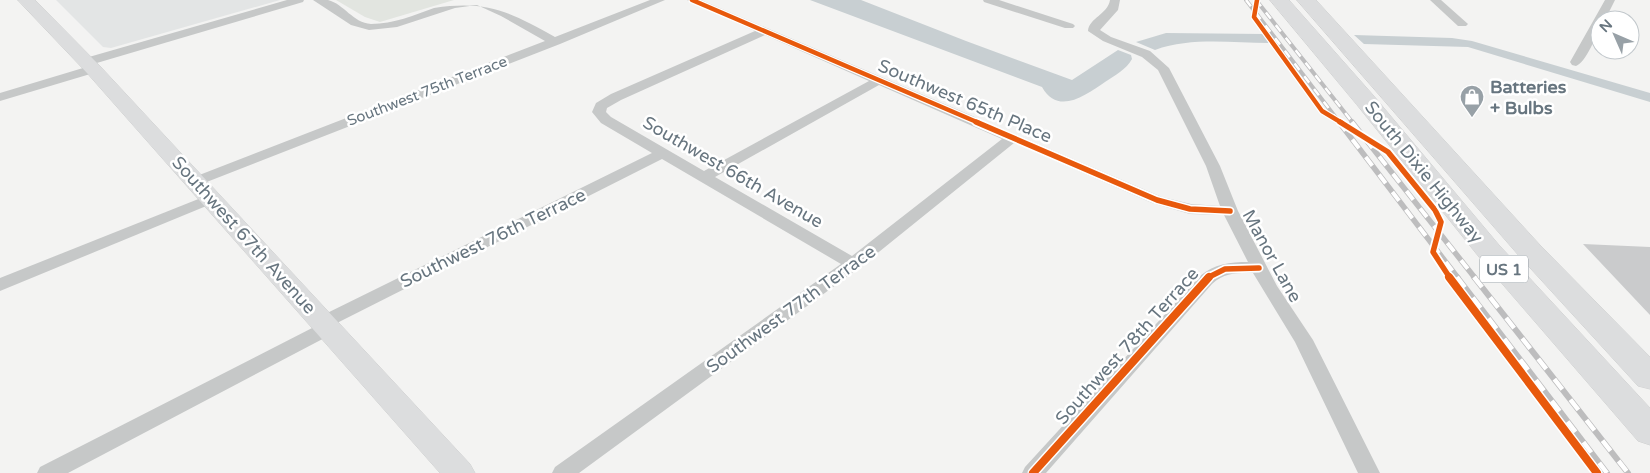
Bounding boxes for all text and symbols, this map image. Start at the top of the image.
north arrow [1590,10,1640,60]
text: N [1596,16,1616,36]
street label: Southwest 75th Terrace [344,52,510,130]
street label: Southwest 65th Place [875,54,1055,148]
place label: Batteries + Bulbs [1490,76,1567,119]
shop icon: Batteries + Bulbs [1459,84,1485,118]
street label: South Dixie Highway [1360,97,1488,248]
street label: Southwest 66th Avenue [639,111,827,233]
street label: Southwest 67th Avenue [167,152,321,318]
street label: Southwest 76th Terrace [397,183,589,293]
street label: Manor Lane [1238,206,1306,306]
street label: Southwest 77th Terrace [702,240,880,378]
road number: US 1 [1480,255,1528,282]
street label: Southwest 78th Terrace [1051,263,1203,429]

